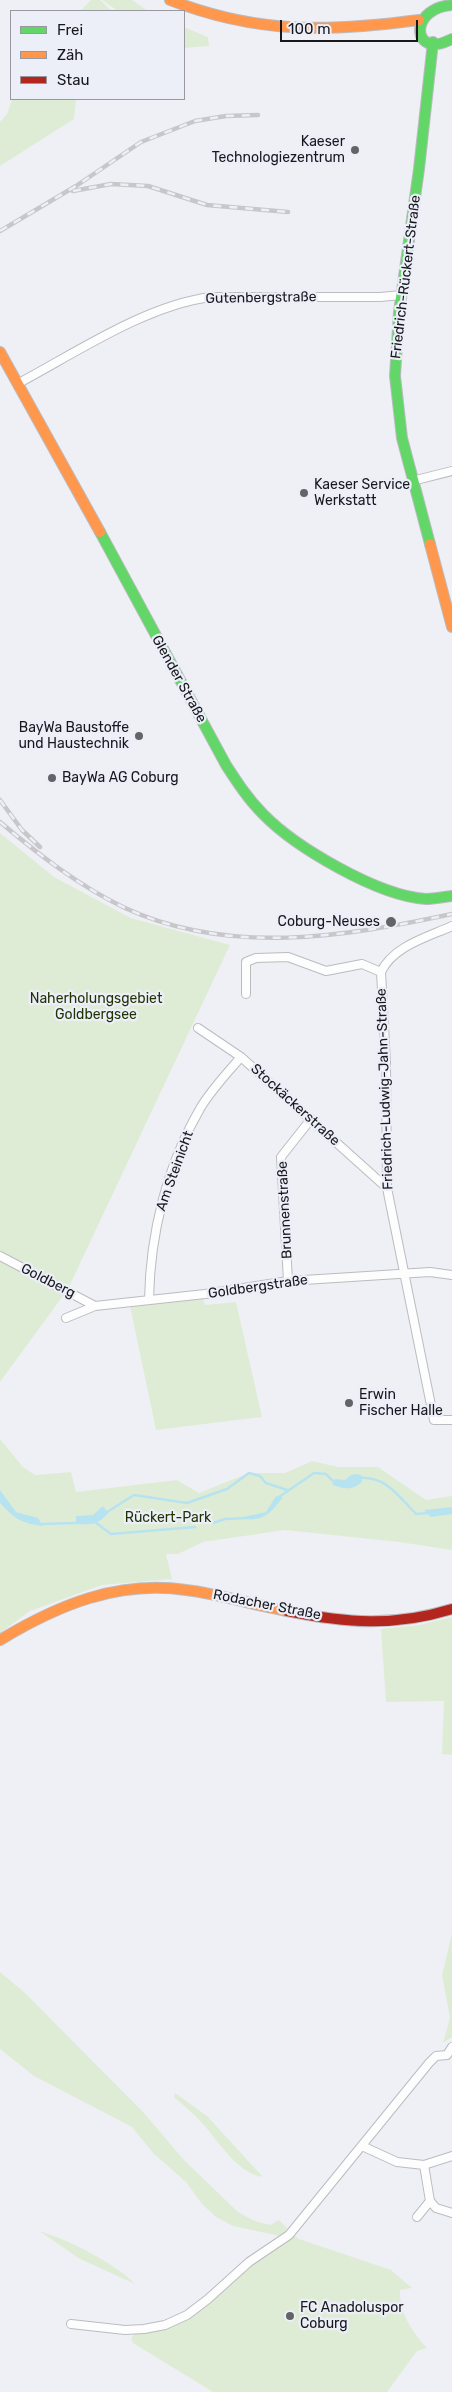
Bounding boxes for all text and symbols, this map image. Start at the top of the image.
legend [10,10,185,100]
scale bar [282,10,420,42]
text: 100 m [288,20,330,38]
text: Frei [57,21,83,39]
text: Zäh [57,46,83,64]
text: Stau [57,71,90,89]
place label: Kaeser Technologiezentrum [212,134,345,166]
marker: Kaeser Technologiezentrum [349,144,361,156]
street label: Friedrich-Rückert-Straße [388,194,424,360]
street label: Gutenbergstraße [205,289,317,307]
place label: Kaeser Service Werkstatt [314,477,410,510]
marker: Kaeser Service Werkstatt [298,487,310,499]
street label: Glender Straße [148,632,210,726]
place label: BayWa Baustoffe und Haustechnik [18,720,129,752]
marker: BayWa Baustoffe und Haustechnik [133,730,145,742]
place label: BayWa AG Coburg [62,770,179,786]
marker: BayWa AG Coburg [46,772,58,784]
place label: Coburg-Neuses [278,914,380,930]
marker: Coburg-Neuses [384,915,398,929]
street label: Friedrich-Ludwig-Jahn-Straße [373,988,397,1190]
park label: Naherholungsgebiet Goldbergsee [30,991,162,1024]
street label: Stockäckerstraße [247,1061,343,1149]
street label: Am Steinicht [153,1129,197,1213]
street label: Brunnenstraße [274,1161,296,1259]
street label: Goldberg [18,1260,78,1302]
street label: Goldbergstraße [207,1272,309,1302]
place label: Erwin Fischer Halle [359,1387,443,1420]
marker: Erwin Fischer Halle [343,1397,355,1409]
park label: Rückert-Park [125,1510,211,1526]
street label: Rodacher Straße [212,1586,322,1624]
place label: FC Anadoluspor Coburg [300,2300,403,2332]
marker: FC Anadoluspor Coburg [284,2310,296,2322]

